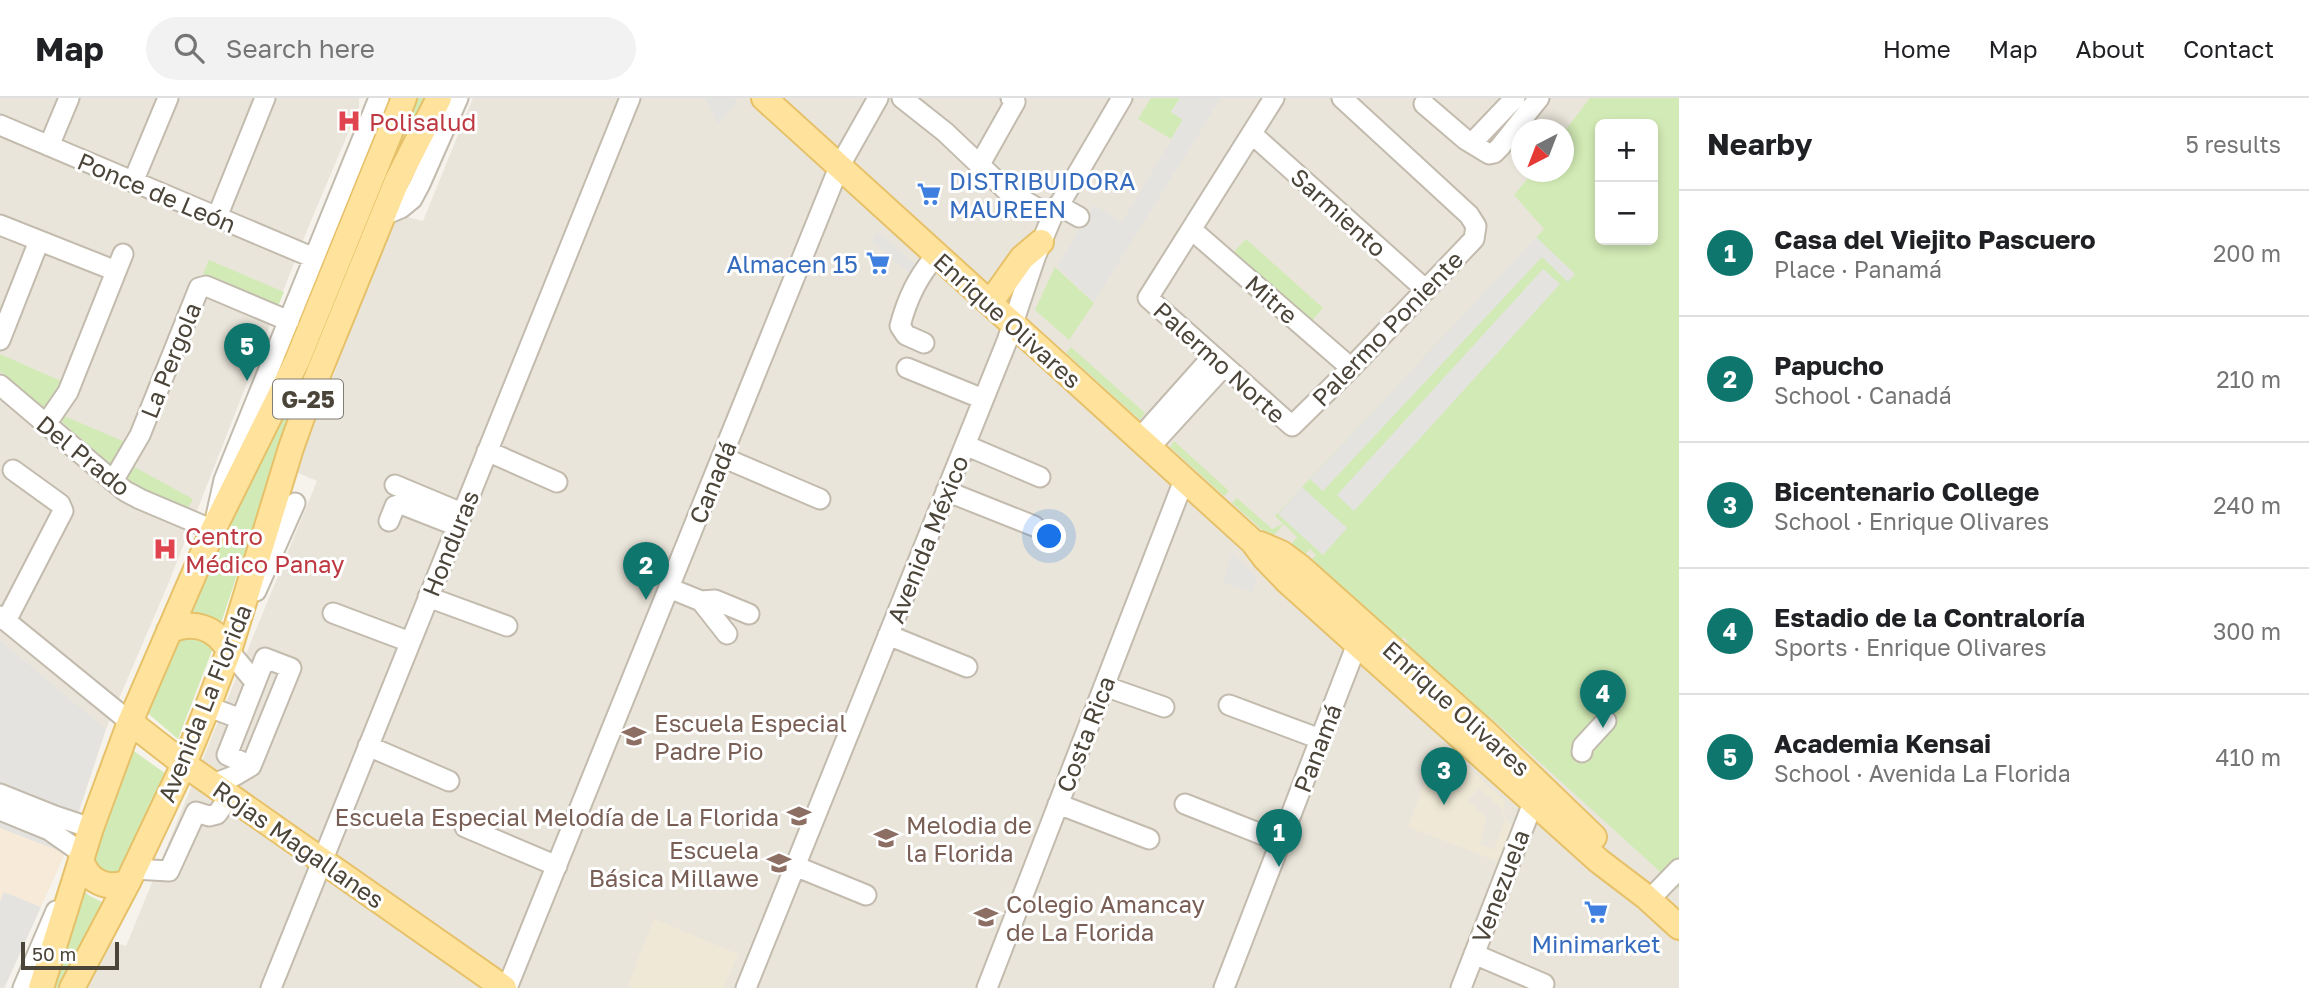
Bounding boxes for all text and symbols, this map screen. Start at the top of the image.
search box [146,17,636,80]
text: Map [35,29,104,68]
icon: search [170,29,208,67]
text: Search here [226,33,375,64]
text: Home [1883,34,1951,63]
text: Map [1989,34,2038,63]
text: About [2076,34,2145,63]
text: Contact [2183,34,2274,63]
hospital icon: Polisalud [335,107,363,135]
place label: Polisalud [369,107,476,136]
north arrow [1511,119,1574,182]
map controls [1595,119,1658,245]
button: + [1595,119,1658,182]
text: Nearby [1707,126,1812,162]
text: 5 results [2185,130,2281,158]
street label: Ponce de León [74,146,240,238]
street label: Sarmiento [1285,162,1393,262]
place label: DISTRIBUIDORA MAUREEN [949,166,1135,223]
supermarket icon: DISTRIBUIDORA MAUREEN [915,180,943,208]
button: − [1595,182,1658,245]
text: Casa del Viejito Pascuero [1774,224,2096,255]
text: 1 [1724,239,1736,267]
text: 200 m [2213,239,2281,267]
street label: Palermo Poniente [1306,244,1468,412]
street label: Enrique Olivares [928,246,1088,394]
place label: Almacen 15 [727,249,858,278]
supermarket icon: Almacen 15 [864,249,892,277]
text: Place · Panamá [1774,255,1942,283]
street label: Mitre [1240,268,1304,330]
street label: Palermo Norte [1148,295,1292,429]
street label: La Pergola [134,298,206,422]
pin: 5 [224,323,270,381]
text: Papucho [1774,350,1884,381]
text: 2 [1723,365,1737,393]
text: 210 m [2216,365,2281,393]
road number: G-25 [273,380,343,418]
text: School · Canadá [1774,381,1952,409]
street label: Del Prado [31,408,137,502]
street label: Canadá [682,436,742,528]
street label: Avenida México [880,451,974,627]
text: Bicentenario College [1774,476,2039,507]
street label: Honduras [416,486,484,600]
text: 3 [1723,491,1737,519]
text: 240 m [2213,491,2281,519]
text: School · Enrique Olivares [1774,507,2049,535]
your location [1032,519,1066,553]
place label: Centro Médico Panay [185,521,345,578]
hospital icon: Centro Médico Panay [151,535,179,563]
pin: 2 [623,542,669,600]
street label: Avenida La Florida [151,600,257,806]
text: Estadio de la Contraloría [1774,602,2085,633]
text: 4 [1723,617,1737,645]
text: 300 m [2213,617,2281,645]
text: Sports · Enrique Olivares [1774,633,2046,661]
street label: Enrique Olivares [1377,634,1537,782]
pin: 4 [1580,670,1626,728]
street label: Costa Rica [1050,672,1120,796]
street label: Panamá [1287,700,1347,796]
place label: Escuela Especial Padre Pio [654,708,847,765]
school or university icon: Escuela Especial Padre Pio [620,722,648,750]
text: Academia Kensai [1774,728,1991,759]
text: 5 [1723,743,1737,771]
text: 410 m [2215,743,2281,771]
pin: 3 [1421,747,1467,805]
text: School · Avenida La Florida [1774,759,2071,787]
street label: Rojas Magallanes [208,774,390,914]
place label: Escuela Especial Melodía de La Florida [335,802,779,831]
school or university icon: Escuela Especial Melodía de La Florida [785,802,813,830]
pin: 1 [1256,809,1302,867]
place label: Melodia de la Florida [906,810,1032,867]
school or university icon: Melodia de la Florida [872,824,900,852]
street label: Venezuela [1465,825,1535,947]
place label: Escuela Básica Millawe [589,835,759,892]
school or university icon: Escuela Básica Millawe [765,849,793,877]
place label: Colegio Amancay de La Florida [1006,889,1205,946]
supermarket icon: Minimarket [1582,898,1610,926]
school or university icon: Colegio Amancay de La Florida [972,903,1000,931]
place label: Minimarket [1531,929,1661,958]
scale bar [21,939,119,971]
text: 50 m [32,942,76,965]

